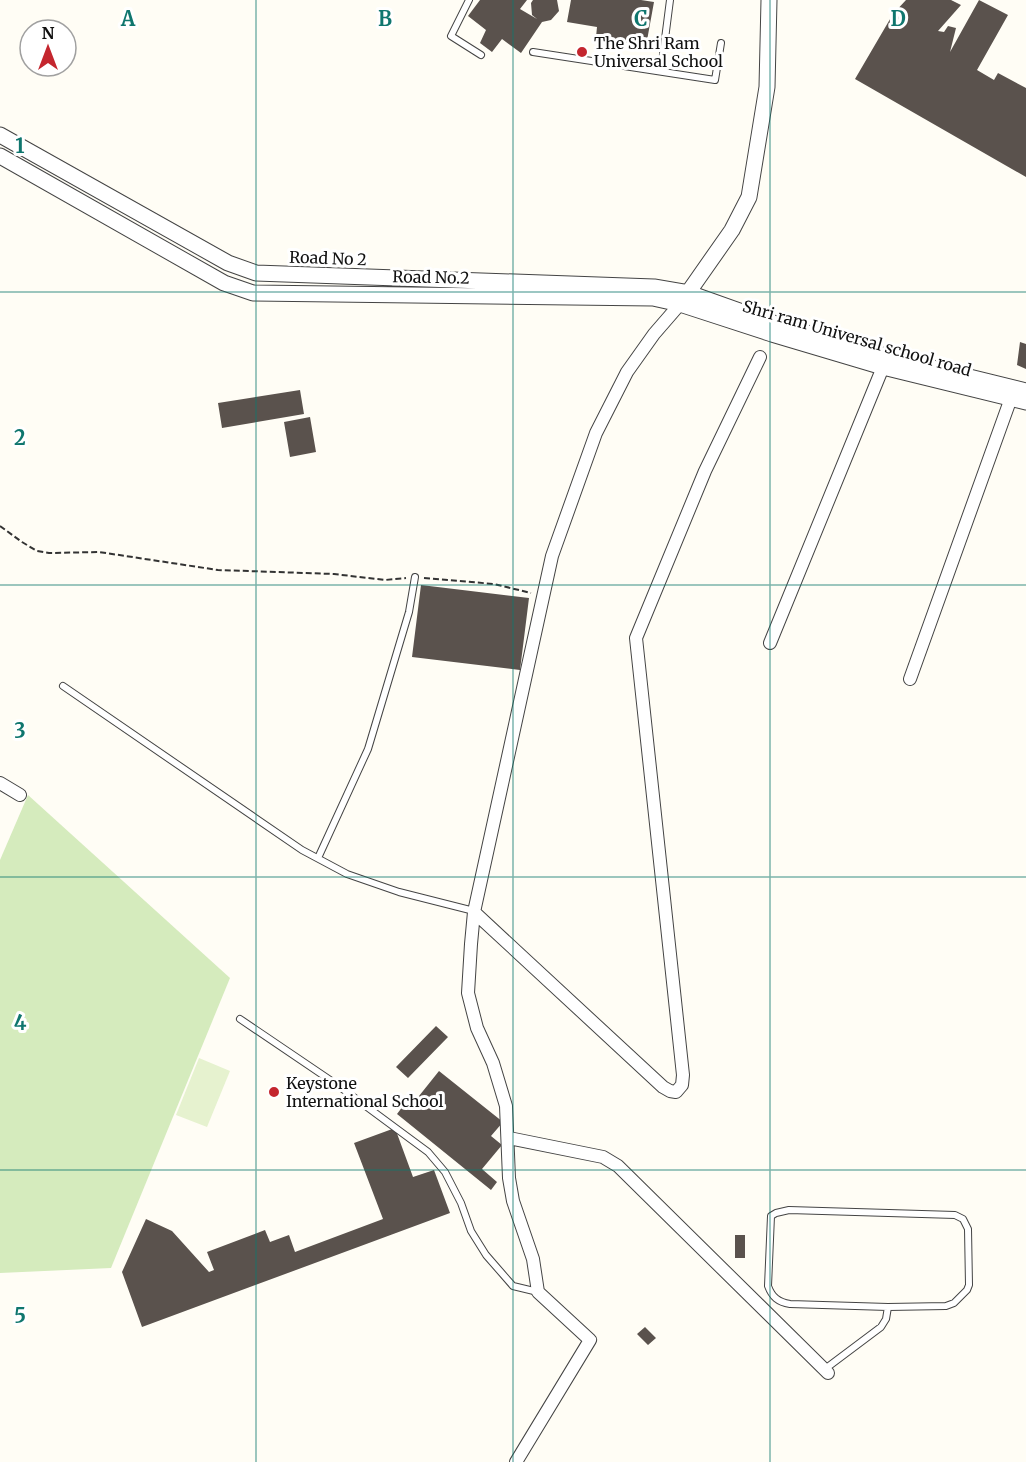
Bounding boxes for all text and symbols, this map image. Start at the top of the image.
text: A [120,6,136,31]
text: B [378,6,392,31]
text: C [634,6,648,31]
text: D [890,6,906,31]
north arrow [18,18,78,78]
text: N [42,23,55,43]
place label: The Shri Ram Universal School [594,33,723,71]
marker: The Shri Ram Universal School [575,45,589,59]
text: 1 [15,133,25,158]
street label: Road No 2 [289,247,367,269]
street label: Road No.2 [392,266,470,288]
street label: Shri ram Universal school road [740,296,974,380]
text: 2 [14,425,26,450]
text: 3 [14,718,26,743]
text: 4 [14,1010,27,1035]
place label: Keystone International School [286,1073,444,1111]
marker: Keystone International School [267,1085,281,1099]
text: 5 [14,1303,26,1328]

